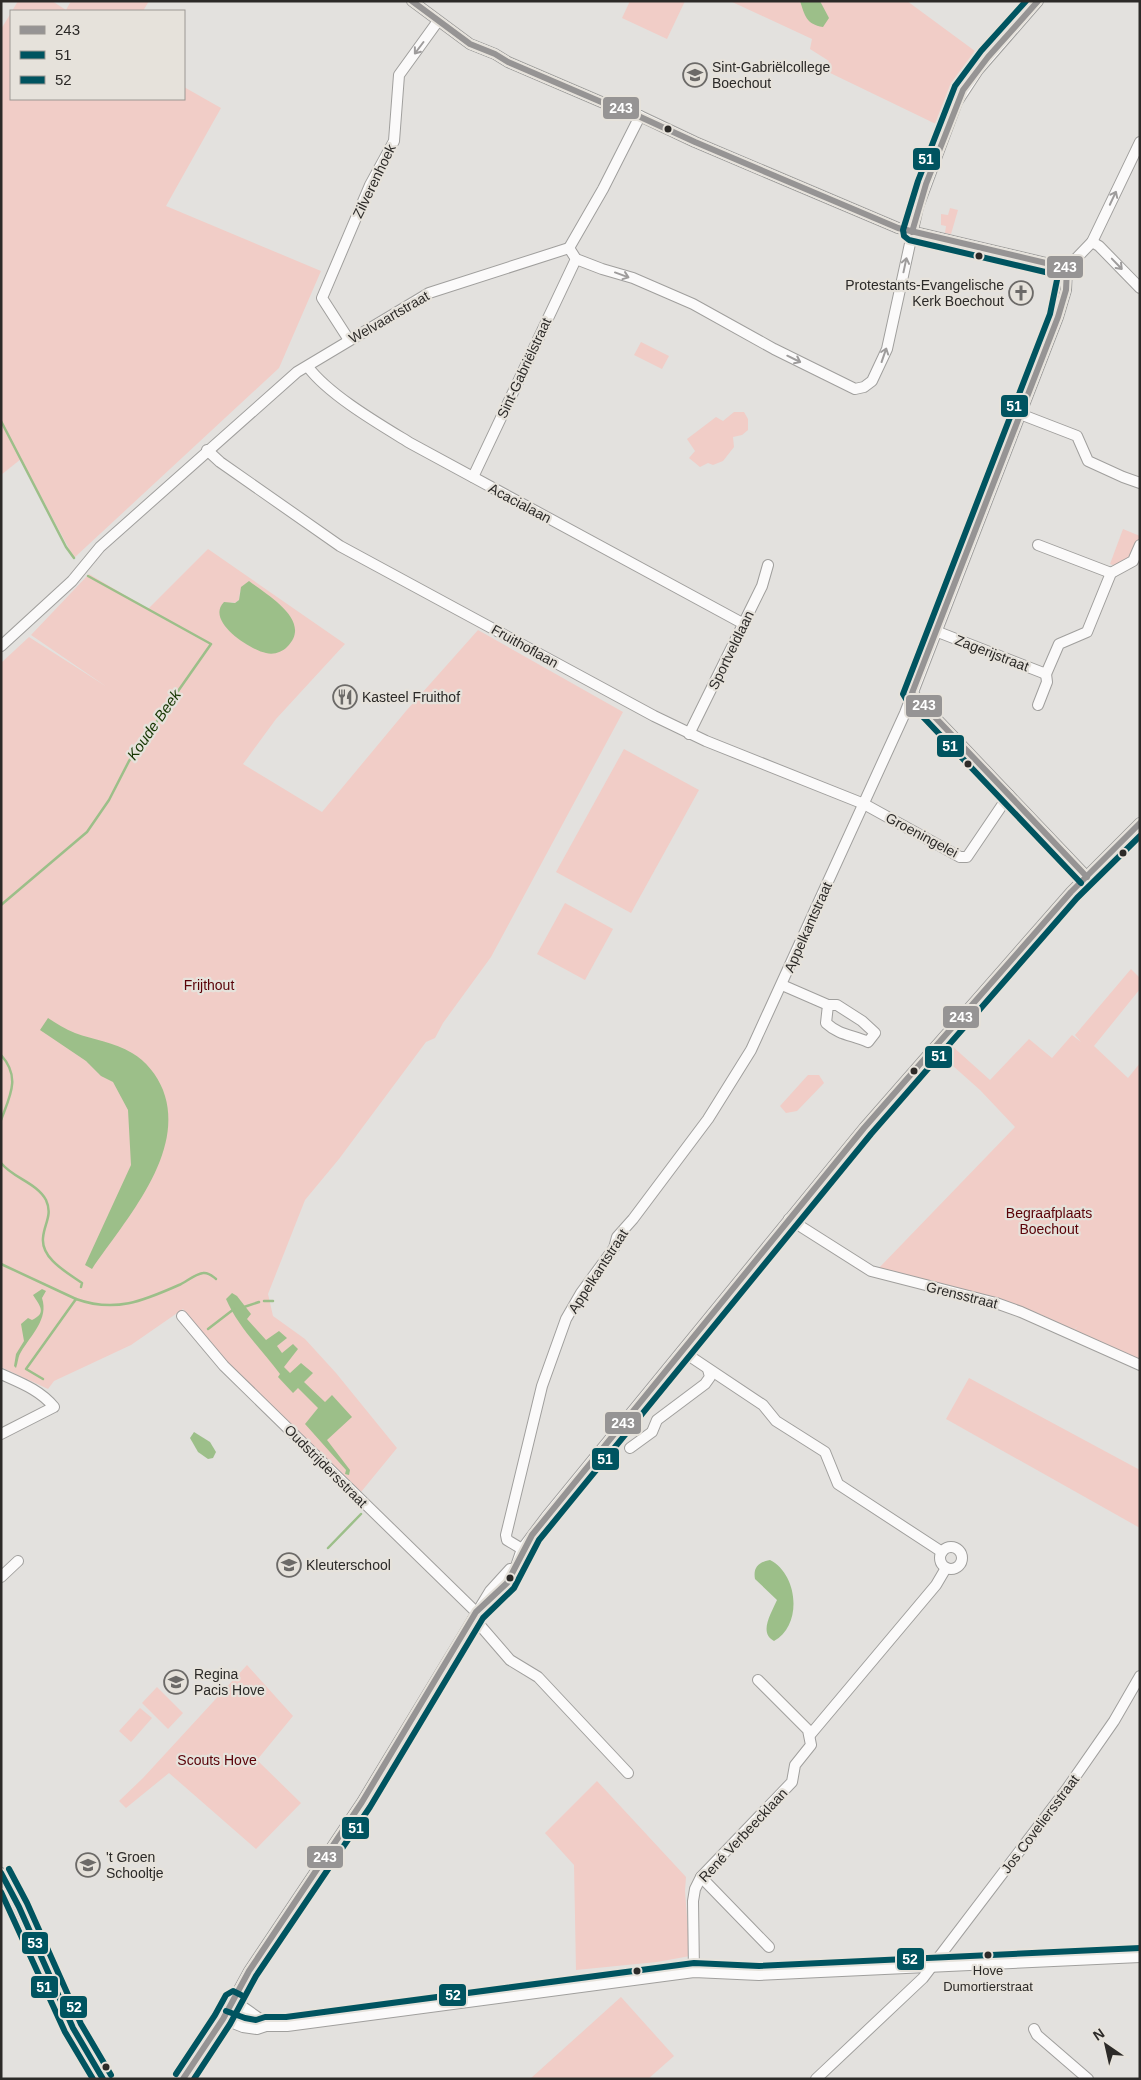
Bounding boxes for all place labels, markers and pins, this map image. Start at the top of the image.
place label: Sint-Gabriëlcollege Boechout [712,59,830,91]
school or university icon: Sint-Gabriëlcollege Boechout [682,62,708,88]
unlabelled marker [663,124,673,134]
unlabelled marker [974,251,984,261]
place label: Protestants-Evangelische Kerk Boechout [845,277,1004,309]
church icon: Protestants-Evangelische Kerk Boechout [1008,280,1034,306]
restaurant icon: Kasteel Fruithof [332,684,358,710]
place label: Kasteel Fruithof [362,689,460,705]
unlabelled marker [963,759,973,769]
unlabelled marker [1118,848,1128,858]
unlabelled marker [909,1066,919,1076]
school or university icon: Kleuterschool [276,1552,302,1578]
place label: Kleuterschool [306,1557,391,1573]
unlabelled marker [505,1573,515,1583]
place label: Regina Pacis Hove [194,1666,265,1698]
school or university icon: Regina Pacis Hove [163,1669,189,1695]
place label: 't Groen Schooltje [106,1849,164,1881]
school or university icon: 't Groen Schooltje [75,1852,101,1878]
marker: Hove Dumortierstraat [983,1950,993,1960]
place label: Hove Dumortierstraat [943,1963,1033,1994]
unlabelled marker [632,1966,642,1976]
unlabelled marker [101,2062,111,2072]

